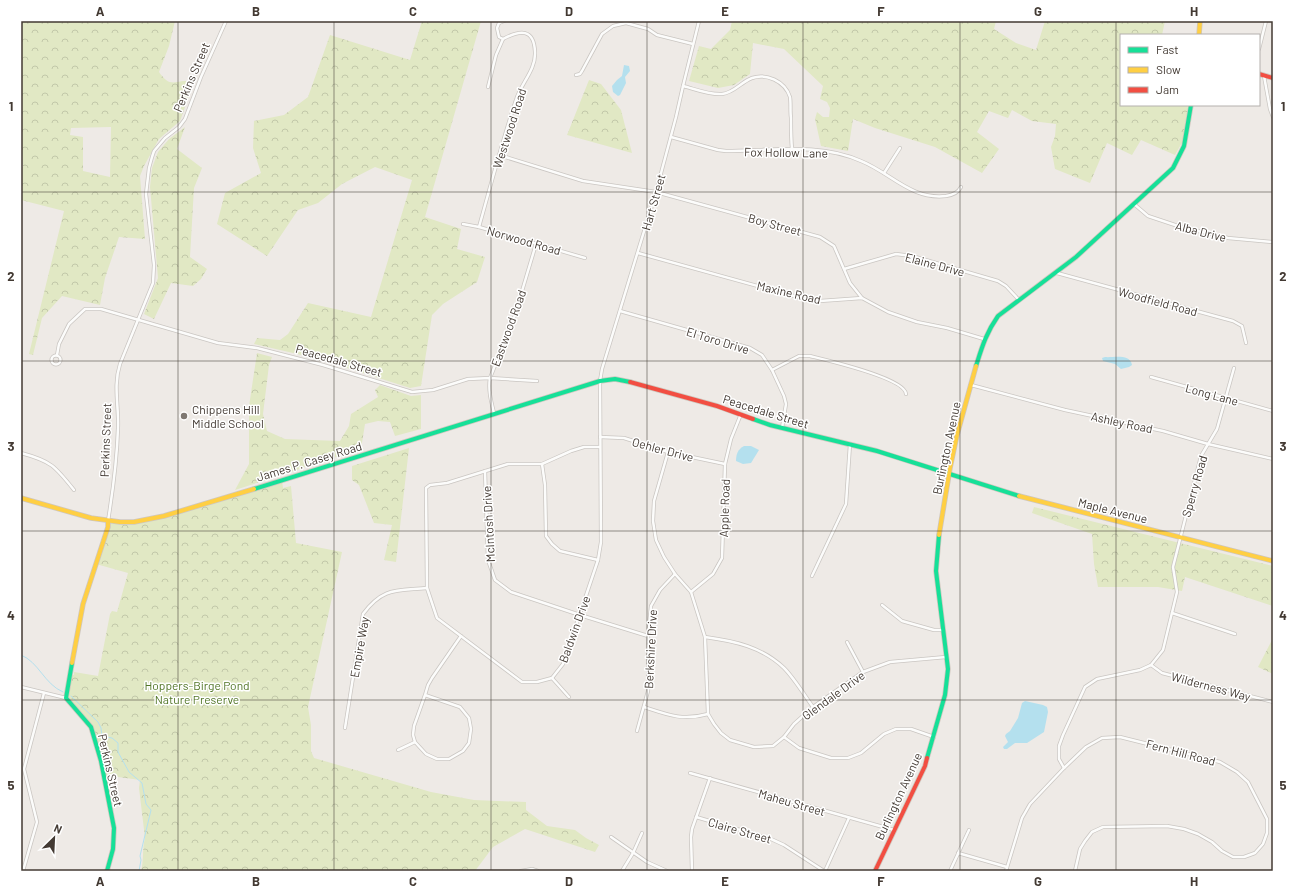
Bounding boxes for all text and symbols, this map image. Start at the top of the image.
text: A [96,3,105,19]
text: B [252,3,260,19]
text: C [409,3,417,19]
text: D [565,3,573,19]
text: E [721,3,729,19]
text: F [877,3,885,19]
text: G [1034,3,1042,19]
text: H [1190,3,1198,19]
legend [1120,34,1260,106]
street label: Perkins Street [170,40,212,114]
text: Fast [1156,42,1179,56]
text: Slow [1156,62,1181,76]
text: Jam [1156,82,1179,96]
street label: Westwood Road [489,86,529,170]
text: 1 [9,98,13,114]
text: 1 [1281,98,1285,114]
street label: Fox Hollow Lane [744,144,828,160]
street label: Hart Street [638,172,668,232]
street label: Boy Street [747,210,803,238]
street label: Alba Drive [1174,218,1228,244]
street label: Norwood Road [485,223,563,257]
street label: Elaine Drive [904,249,966,279]
text: 2 [7,268,15,284]
text: 2 [1279,268,1287,284]
street label: Maxine Road [756,278,822,306]
street label: Woodfield Road [1117,284,1199,318]
street label: Eastwood Road [488,288,528,368]
street label: El Toro Drive [685,324,751,356]
street label: Peacedale Street [294,341,384,379]
street label: Long Lane [1184,380,1240,408]
street label: Peacedale Street [721,391,811,431]
street label: Burlington Avenue [929,400,963,496]
place label: Chippens Hill Middle School [192,402,264,430]
street label: Perkins Street [97,403,113,477]
street label: Ashley Road [1090,409,1154,435]
marker: Chippens Hill Middle School [179,411,189,421]
street label: Oehler Drive [631,434,695,464]
text: 3 [7,438,15,454]
street label: James P. Casey Road [255,438,363,484]
text: 3 [1279,438,1287,454]
street label: Sperry Road [1179,454,1209,518]
street label: Apple Road [716,478,732,538]
street label: McIntosh Drive [479,485,497,563]
street label: Maple Avenue [1077,495,1149,525]
street label: Baldwin Drive [555,594,593,664]
text: 4 [7,607,15,623]
text: 4 [1279,607,1287,623]
street label: Berkshire Drive [641,609,659,689]
street label: Empire Way [347,615,371,679]
street label: Glendale Drive [799,668,867,722]
street label: Wilderness Way [1170,669,1253,703]
park label: Hoppers-Birge Pond Nature Preserve [144,678,250,706]
street label: Perkins Street [96,732,126,808]
street label: Fern Hill Road [1145,736,1217,768]
street label: Burlington Avenue [872,750,924,842]
text: 5 [7,777,15,793]
text: 5 [1279,777,1287,793]
street label: Maheu Street [757,786,827,818]
street label: Claire Street [707,814,773,846]
north arrow [34,818,74,858]
text: N [52,821,64,836]
text: A [96,873,105,889]
text: B [252,873,260,889]
text: C [409,873,417,889]
text: D [565,873,573,889]
text: E [721,873,729,889]
text: F [877,873,885,889]
text: G [1034,873,1042,889]
text: H [1190,873,1198,889]

